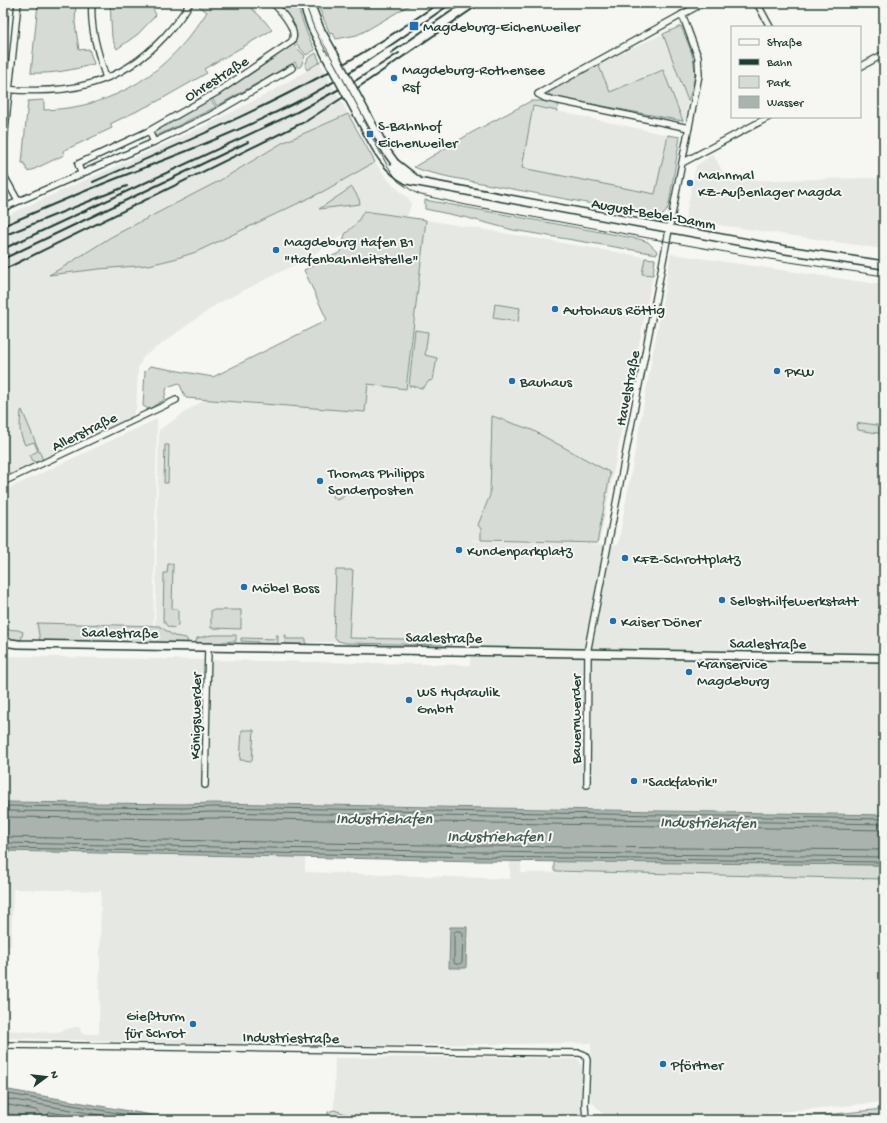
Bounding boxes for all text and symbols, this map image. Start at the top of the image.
place label: Magdeburg-Eichenweiler [423,19,582,37]
marker: Magdeburg-Eichenweiler [408,20,420,32]
legend [731,26,861,118]
text: Straße [767,37,803,51]
street label: Ohrestraße [182,53,253,106]
text: Bahn [766,57,792,71]
place label: Magdeburg-Rothensee Rsf [402,62,545,97]
marker: Magdeburg-Rothensee Rsf [389,73,399,83]
text: Park [766,77,792,91]
text: Wasser [767,97,805,111]
place label: S-Bahnhof Eichenweiler [378,118,459,153]
marker: S-Bahnhof Eichenweiler [365,129,375,139]
place label: Mahnmal KZ-Außenlager Magda [698,167,842,202]
marker: Mahnmal KZ-Außenlager Magda [685,178,695,188]
street label: August-Bebel-Damm [590,195,718,235]
place label: Magdeburg Hafen B1 "Hafenbahnleitstelle" [284,234,418,269]
marker: Magdeburg Hafen B1 "Hafenbahnleitstelle" [271,245,281,255]
place label: Autohaus Röttig [563,302,665,320]
marker: Autohaus Röttig [550,304,560,314]
street label: Havelstraße [613,349,645,428]
place label: PKW [784,364,815,382]
marker: PKW [772,366,782,376]
place label: Bauhaus [519,374,572,392]
marker: Bauhaus [507,376,517,386]
street label: Allerstraße [49,409,121,456]
place label: Thomas Philipps Sonderposten [327,465,425,500]
marker: Thomas Philipps Sonderposten [315,476,325,486]
place label: Kundenparkplatz [467,543,573,561]
marker: Kundenparkplatz [454,545,464,555]
place label: KFZ-Schrottplatz [633,551,741,569]
marker: KFZ-Schrottplatz [620,553,630,563]
place label: Möbel Boss [252,580,320,598]
marker: Möbel Boss [239,582,249,592]
place label: Selbsthilfewerkstatt [730,593,860,611]
marker: Selbsthilfewerkstatt [717,595,727,605]
place label: Kaiser Döner [621,614,702,632]
marker: Kaiser Döner [608,616,618,626]
street label: Saalestraße [81,624,159,644]
street label: Saalestraße [405,629,483,649]
street label: Saalestraße [729,635,807,655]
place label: Kranservice Magdeburg [697,656,770,691]
marker: Kranservice Magdeburg [684,667,694,677]
street label: Königswerder [187,671,207,760]
street label: Bauernwerder [568,672,586,765]
place label: WS Hydraulik GmbH [417,684,500,719]
marker: WS Hydraulik GmbH [404,695,414,705]
place label: "Sackfabrik" [642,774,718,792]
marker: "Sackfabrik" [629,776,639,786]
water label: Industriehafen [336,811,433,830]
water label: Industriehafen [660,814,757,835]
water label: Industriehafen I [447,829,552,848]
place label: Gießturm für Schrot [124,1008,187,1043]
marker: Gießturm für Schrot [188,1019,198,1029]
street label: Industriestraße [242,1029,340,1049]
north arrow [26,1057,66,1097]
place label: Pförtner [670,1057,725,1075]
marker: Pförtner [658,1059,668,1069]
text: N [47,1070,60,1080]

